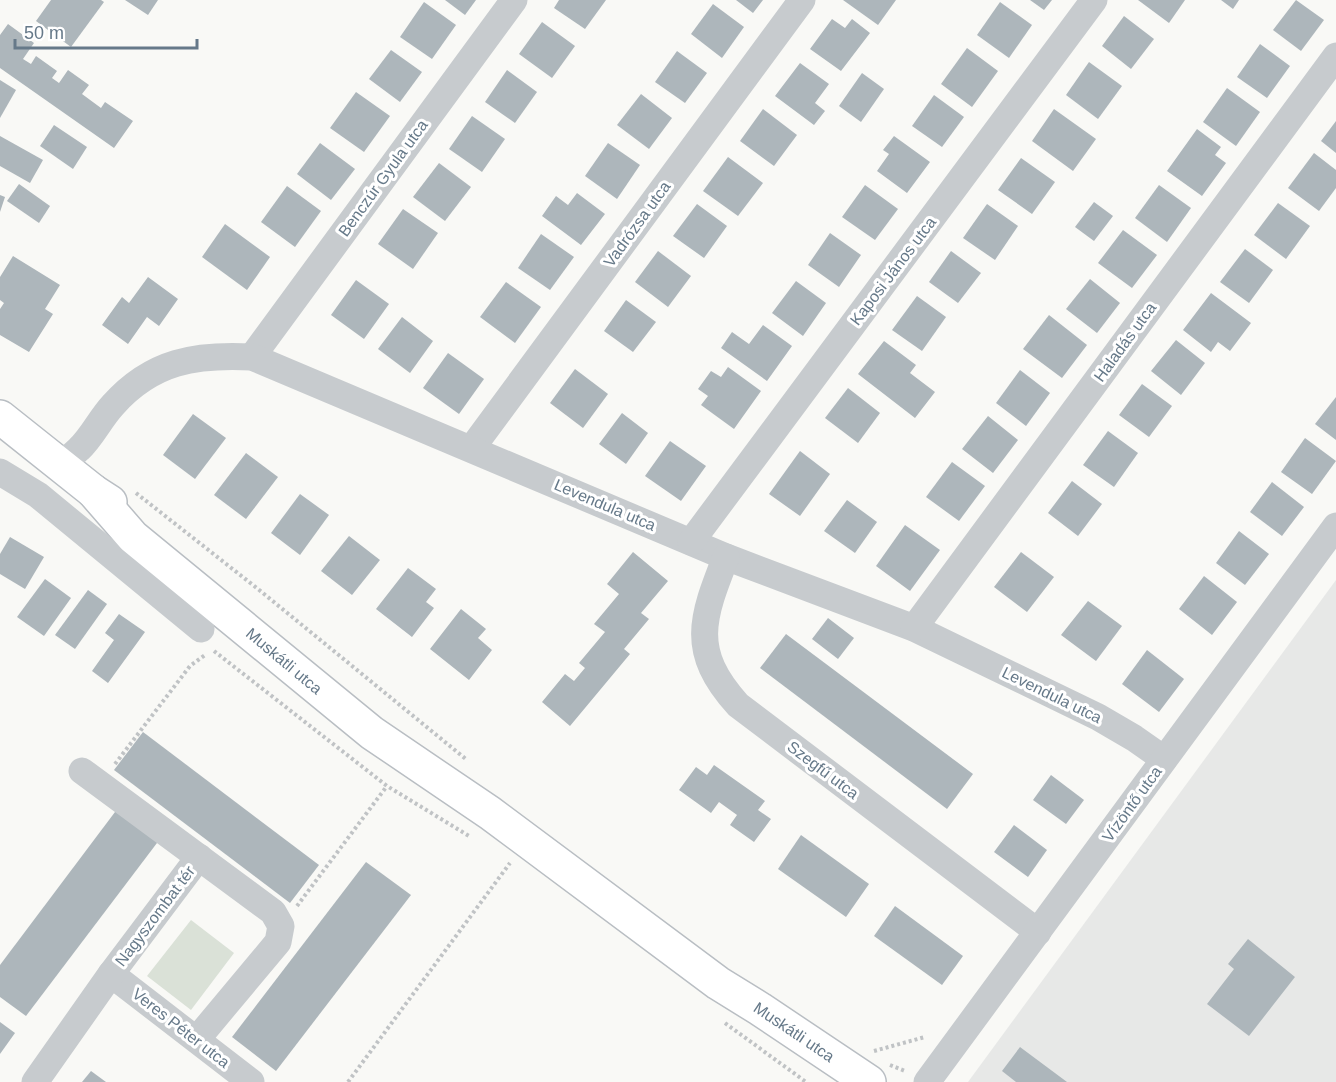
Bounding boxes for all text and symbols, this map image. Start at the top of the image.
scale bar [15,12,196,50]
text: 50 m [24,23,64,43]
street label: Benczúr Gyula utca [335,116,431,239]
street label: Vadrózsa utca [600,178,674,270]
street label: Kaposi János utca [847,214,939,328]
street label: Haladás utca [1091,299,1159,385]
street label: Levendula utca [552,476,658,534]
street label: Muskátli utca [243,624,325,698]
street label: Levendula utca [1000,664,1105,726]
street label: Szegfű utca [784,738,862,802]
street label: Vízöntő utca [1099,763,1165,845]
street label: Nagyszombat tér [112,862,199,969]
street label: Veres Péter utca [129,985,233,1071]
street label: Muskátli utca [751,999,838,1065]

